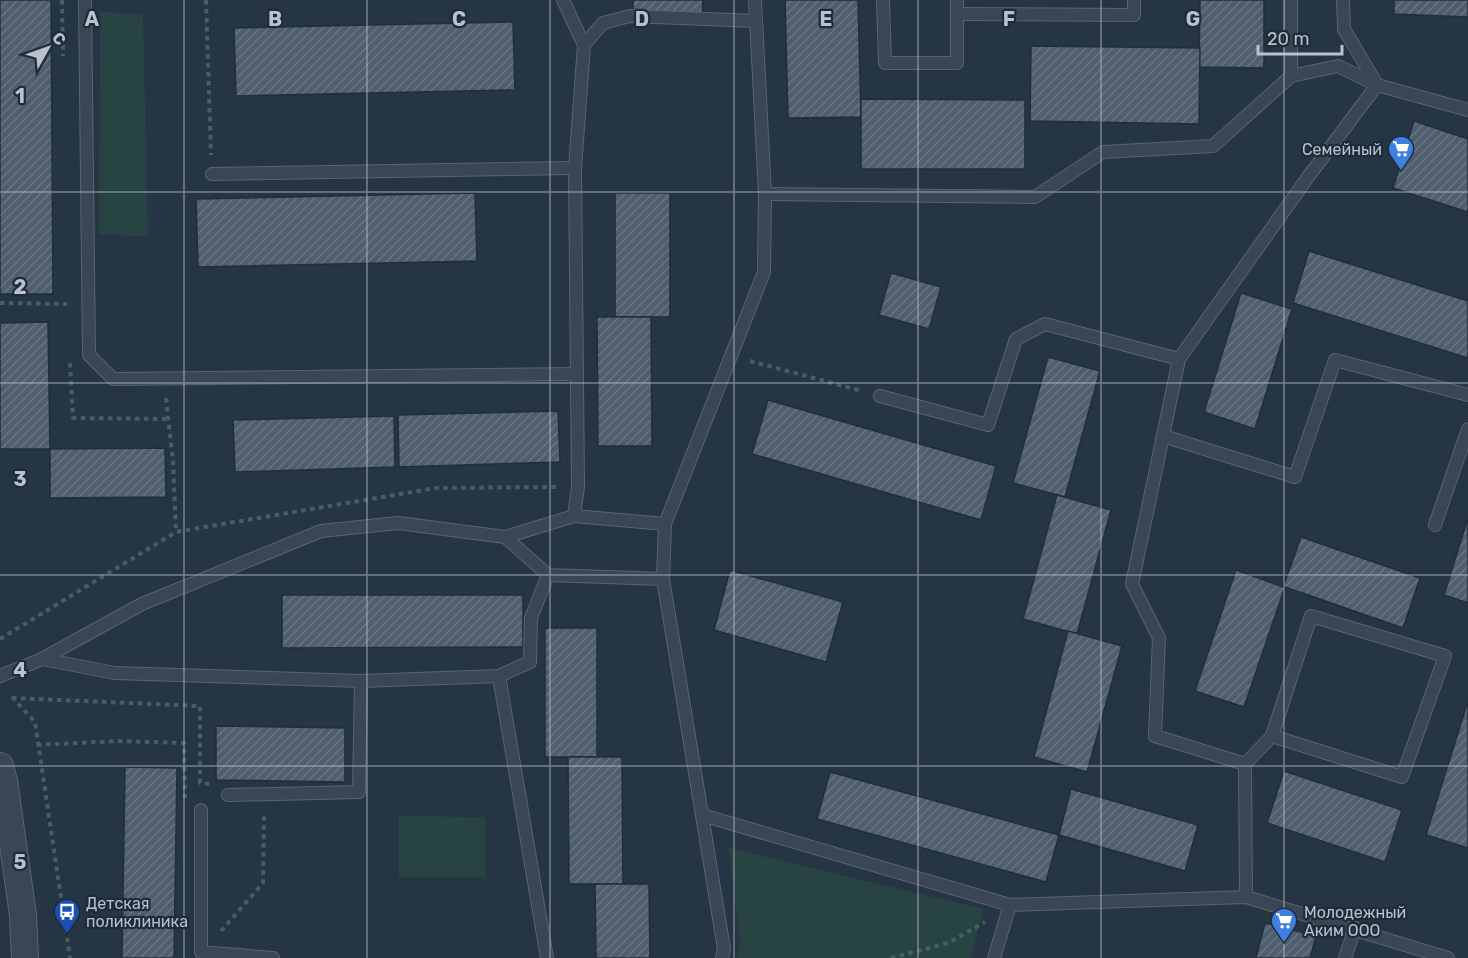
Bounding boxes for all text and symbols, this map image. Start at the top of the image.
text: A [85,7,100,31]
text: B [268,7,282,31]
text: C [452,7,466,31]
text: D [635,7,649,31]
text: E [820,7,832,31]
text: F [1003,7,1015,31]
text: G [1186,7,1200,31]
north arrow [18,18,78,78]
scale bar [1258,18,1342,56]
text: С [48,28,70,49]
text: 20 m [1267,28,1309,50]
text: 1 [15,84,25,108]
supermarket icon: Семейный [1386,134,1416,172]
place label: Семейный [1302,140,1382,159]
text: 2 [14,275,27,299]
text: 3 [13,467,27,491]
text: 4 [13,658,27,682]
text: 5 [14,850,27,874]
place label: Детская поликлиника [86,894,188,931]
bus stop icon: Детская поликлиника [52,897,82,935]
place label: Молодежный Аким ООО [1304,903,1406,940]
supermarket icon: Молодежный Аким ООО [1269,906,1299,944]

